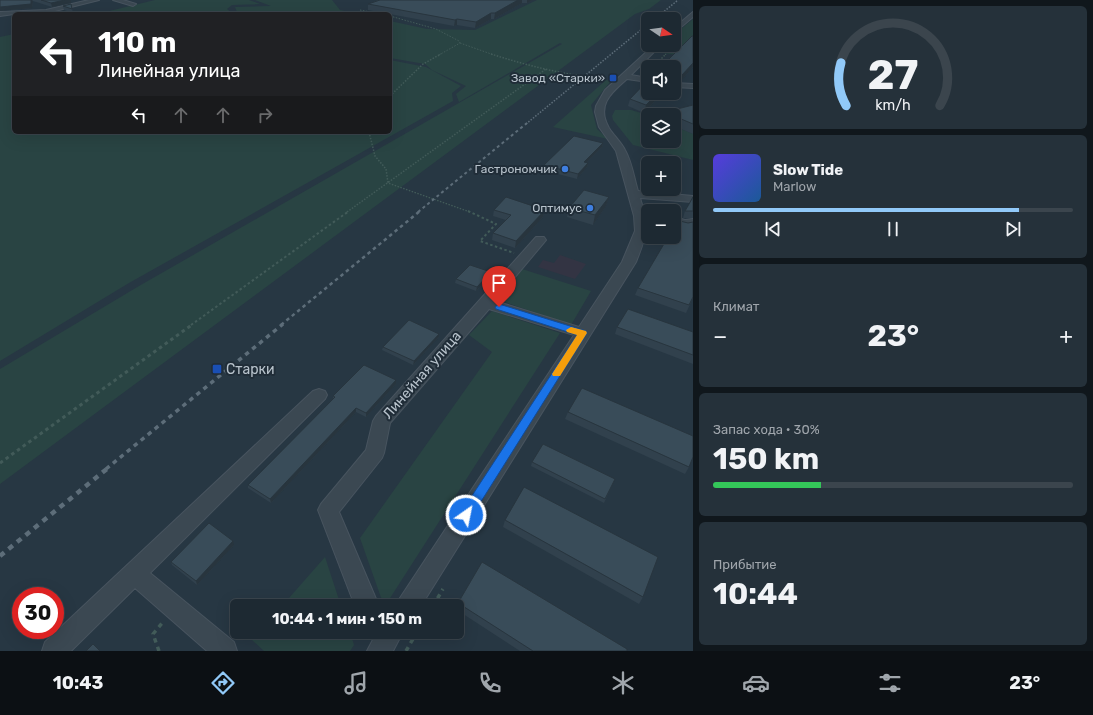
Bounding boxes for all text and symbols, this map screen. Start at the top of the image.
north arrow [641,12,681,52]
map controls [641,12,681,244]
text: 110 m [98,26,176,59]
icon: left [32,28,84,80]
text: 27 [868,49,918,98]
text: Линейная улица [98,60,241,82]
button: sound [641,60,681,100]
place label: Завод «Старки» [511,71,605,85]
marker: Завод «Старки» [608,73,618,83]
text: km/h [875,96,911,113]
icon: left [128,104,150,126]
icon: ahead [170,104,192,126]
icon: ahead [212,104,234,126]
icon: right [254,104,276,126]
button: layers [641,108,681,148]
button: + [641,156,681,196]
text: Slow Tide [773,161,843,179]
place label: Гастрономчик [475,162,558,176]
marker: Гастрономчик [560,164,570,174]
text: Marlow [773,179,816,194]
place label: Оптимус [532,201,582,215]
marker: Оптимус [585,203,595,213]
button: − [641,204,681,244]
icon: previous [762,218,784,240]
icon: pause [882,218,904,240]
icon: next [1002,218,1024,240]
pin [482,266,516,307]
icon: arrive [488,272,510,294]
text: Климат [713,299,759,314]
text: 23° [867,318,919,354]
text: − [713,323,727,350]
text: + [1059,323,1073,350]
street label: Линейная улица [379,328,465,422]
place label: Старки [226,361,275,378]
marker: Старки [211,363,223,375]
text: Запас хода · 30% [713,422,820,437]
text: 150 km [713,441,819,477]
position arrow [445,494,487,536]
text: Прибытие [713,557,777,572]
text: 10:44 [713,576,798,612]
speed limit sign: 30 [12,587,64,639]
text: 10:44 · 1 мин · 150 m [272,610,422,628]
icon: directions [209,669,237,697]
icon: music [342,669,370,697]
icon: phone [476,669,504,697]
icon: climate [609,669,637,697]
icon: car [742,669,770,697]
icon: filters [876,669,904,697]
text: 10:43 [53,672,103,694]
text: 23° [1009,672,1040,694]

